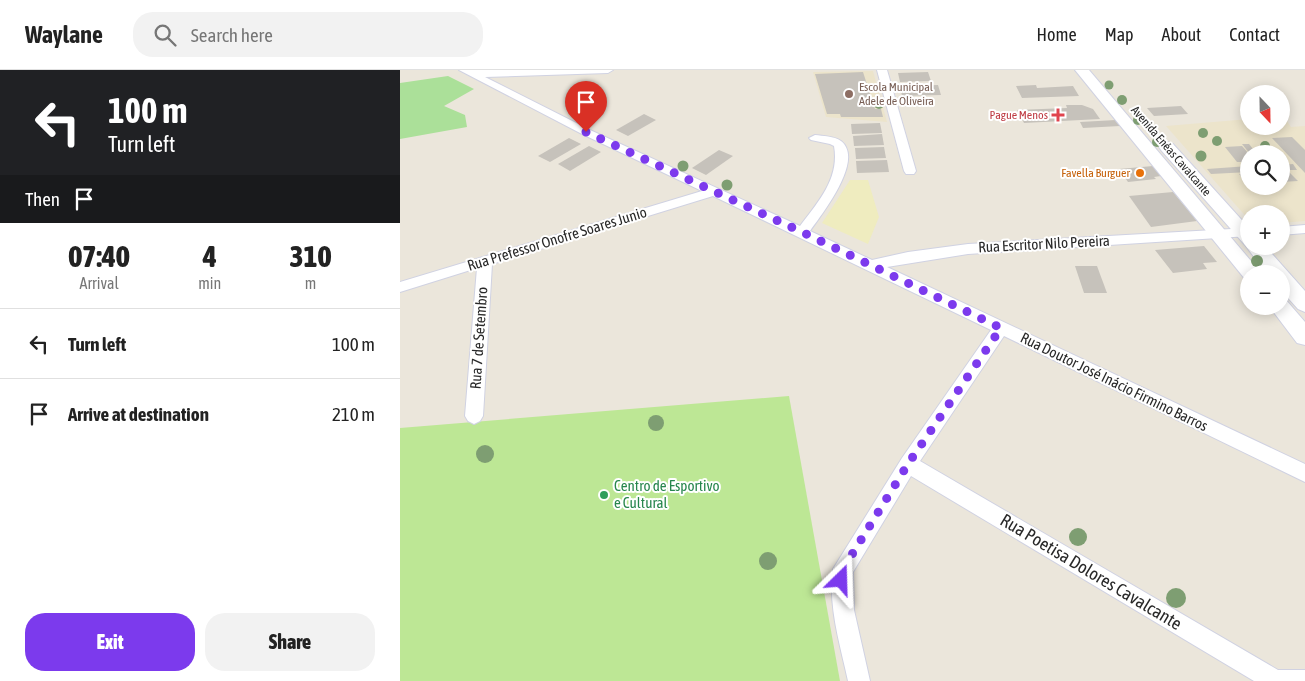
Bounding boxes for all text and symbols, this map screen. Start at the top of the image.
search box [133,12,483,57]
text: Waylane [25,21,103,48]
icon: search [151,21,179,49]
text: Search here [191,24,273,46]
text: Home [1037,24,1077,45]
text: Map [1105,24,1134,45]
text: About [1162,24,1201,45]
text: Contact [1229,24,1280,45]
place label: Escola Municipal Adele de Oliveira [859,80,934,108]
pin [565,81,607,132]
north arrow [1240,85,1290,135]
map controls [1240,85,1290,315]
icon: arrive [572,88,600,116]
marker: Escola Municipal Adele de Oliveira [843,88,855,100]
icon: left [25,90,90,155]
text: 100 m [108,90,187,130]
street label: Avenida Enéas Cavalcante [1128,103,1214,199]
place label: Pague Menos [990,108,1048,122]
marker: Pague Menos [1052,109,1064,121]
text: Turn left [108,131,175,157]
button: search [1240,145,1290,195]
place label: Favella Burguer [1061,166,1130,180]
marker: Favella Burguer [1134,167,1146,179]
icon: arrive [70,185,98,213]
text: Then [25,188,60,210]
street label: Rua Prefessor Onofre Soares Junio [465,203,649,274]
button: + [1240,205,1290,255]
street label: Rua Escritor Nilo Pereira [978,232,1110,255]
text: 07:40 [68,239,130,273]
text: 4 [203,239,217,273]
text: 310 [289,239,332,273]
button: − [1240,265,1290,315]
text: Arrival [80,274,119,292]
text: min [198,274,221,292]
text: m [305,274,316,292]
street label: Rua 7 de Setembro [466,286,491,390]
street label: Rua Doutor José Inácio Firmino Barros [1018,329,1211,434]
icon: left [25,330,53,358]
text: Turn left [68,333,126,355]
text: 100 m [332,333,375,355]
icon: arrive [25,400,53,428]
text: Arrive at destination [68,403,209,425]
text: 210 m [332,403,375,425]
place label: Centro de Esportivo e Cultural [614,477,720,511]
marker: Centro de Esportivo e Cultural [598,489,610,501]
street label: Rua Poetisa Dolores Cavalcante [997,509,1186,634]
position arrow [814,553,866,605]
button: Exit [25,613,195,671]
button: Share [205,613,375,671]

